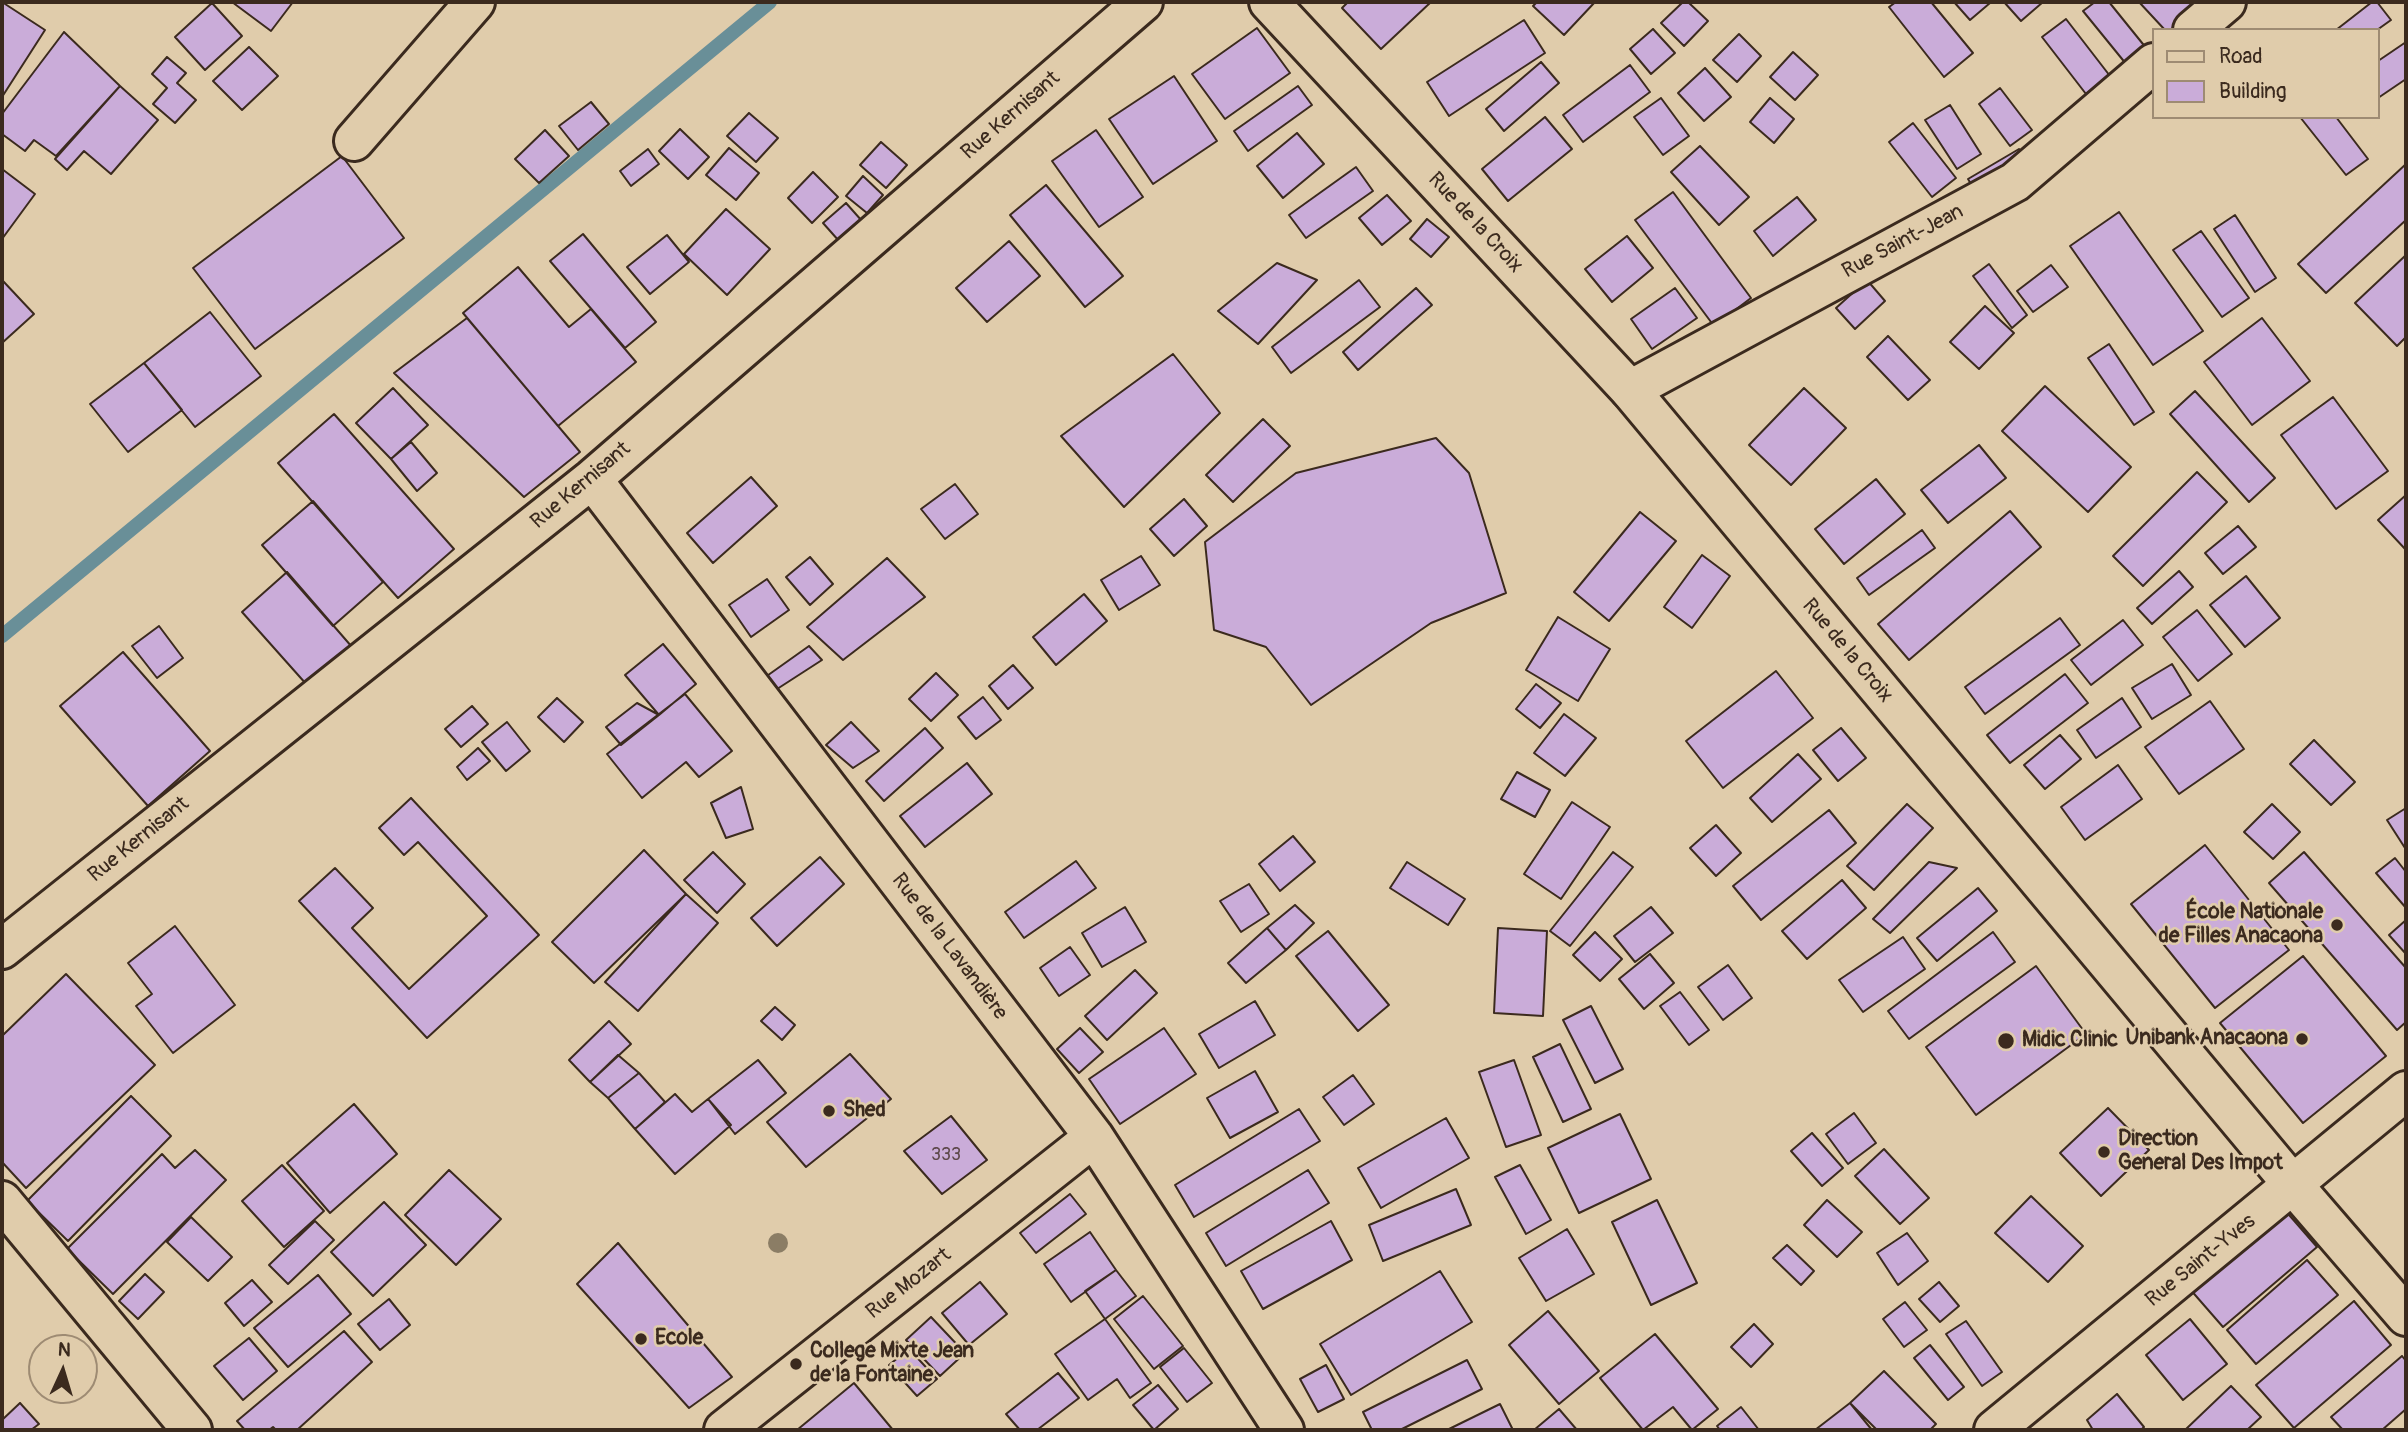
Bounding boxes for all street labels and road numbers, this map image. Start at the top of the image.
street label: Rue Kernisant [957,66,1065,166]
street label: Rue de la Croix [1422,168,1528,278]
street label: Rue Saint-Jean [1838,199,1968,285]
street label: Rue Kernisant [526,437,636,535]
street label: Rue de la Croix [1796,594,1898,708]
street label: Rue Kernisant [83,792,195,888]
street label: Rue de la Lavandière [886,869,1012,1025]
street label: Rue Saint-Yves [2141,1209,2261,1313]
street label: Rue Mozart [862,1243,956,1325]

